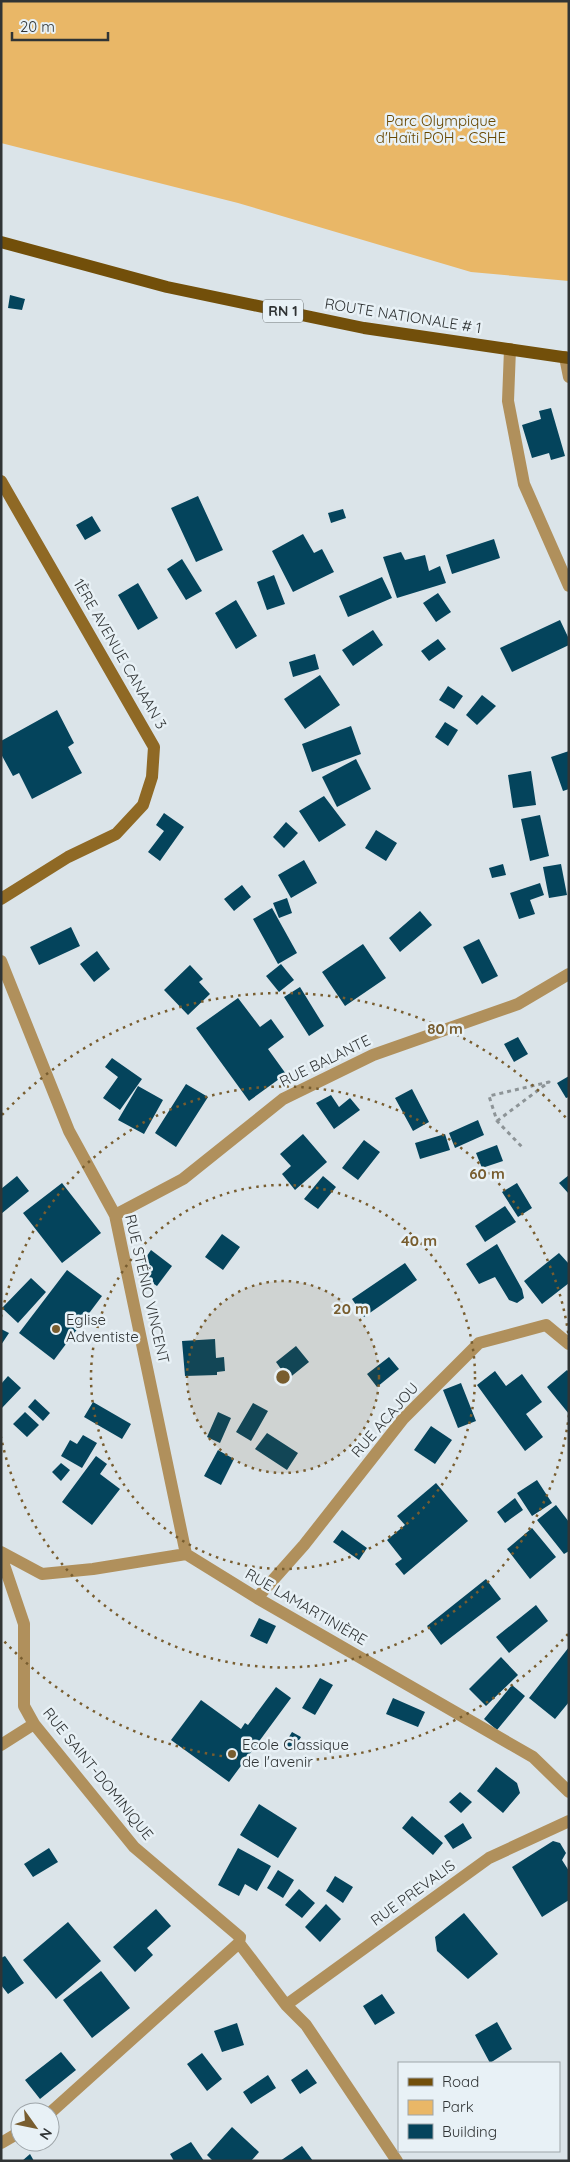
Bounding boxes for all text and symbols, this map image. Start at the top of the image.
scale bar [12,10,109,42]
text: 20 m [20,17,55,36]
park label: Parc Olympique d'Haïti POH - CSHE [376,111,506,147]
street label: ROUTE NATIONALE # 1 [323,294,483,337]
road number: RN 1 [263,300,303,322]
street label: 1ÈRE AVENUE CANAAN 3 [70,575,171,732]
text: 80 m [427,1019,463,1038]
street label: RUE BALANTE [276,1030,373,1091]
text: 60 m [469,1164,505,1183]
street label: RUE STÉNIO VINCENT [121,1212,174,1365]
text: 40 m [401,1231,437,1250]
text: 20 m [333,1299,369,1318]
place label: Eglise Adventiste [66,1310,139,1346]
marker: Eglise Adventiste [50,1323,62,1335]
centre of rings [274,1368,292,1386]
street label: RUE ACAJOU [347,1378,422,1461]
street label: RUE LAMARTINIÈRE [242,1564,371,1649]
street label: RUE SAINT-DOMINIQUE [39,1704,158,1844]
place label: Ecole Classique de l'avenir [242,1735,349,1771]
marker: Ecole Classique de l'avenir [226,1748,238,1760]
street label: RUE PREVALIS [367,1855,459,1930]
legend [398,2062,560,2152]
text: Road [442,2072,479,2091]
text: Park [442,2097,474,2116]
north arrow [10,2102,60,2152]
text: Building [442,2122,497,2141]
text: N [36,2125,56,2143]

